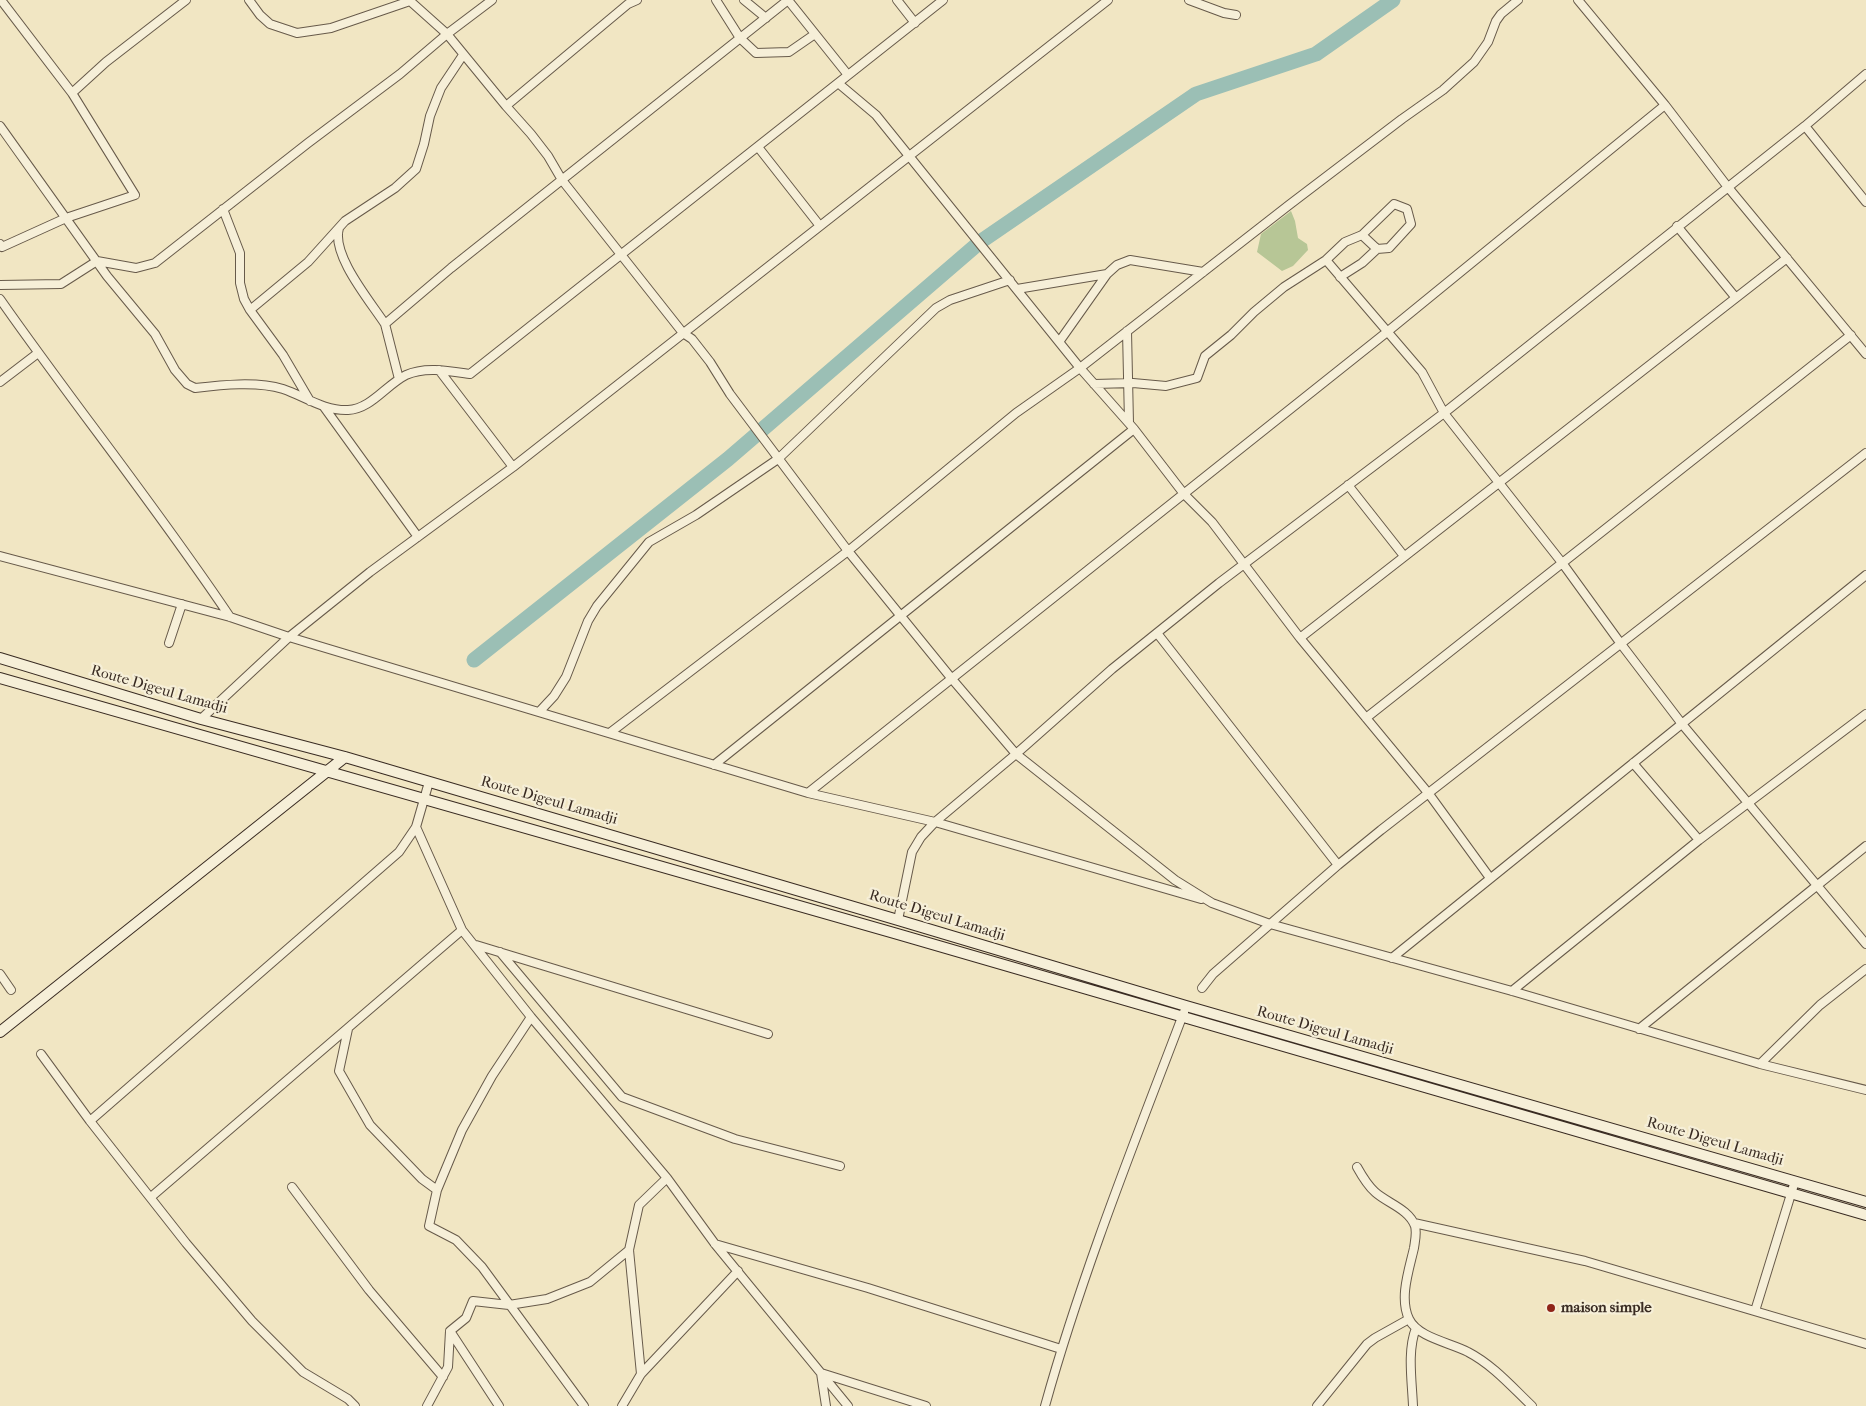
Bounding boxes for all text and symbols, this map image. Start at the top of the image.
street label: Route Digeul Lamadji [89,662,229,718]
street label: Route Digeul Lamadji [479,773,619,829]
street label: Route Digeul Lamadji [867,887,1007,945]
street label: Route Digeul Lamadji [1255,1003,1395,1059]
street label: Route Digeul Lamadji [1645,1114,1785,1170]
place label: maison simple [1561,1299,1652,1317]
marker: maison simple [1545,1302,1557,1314]

